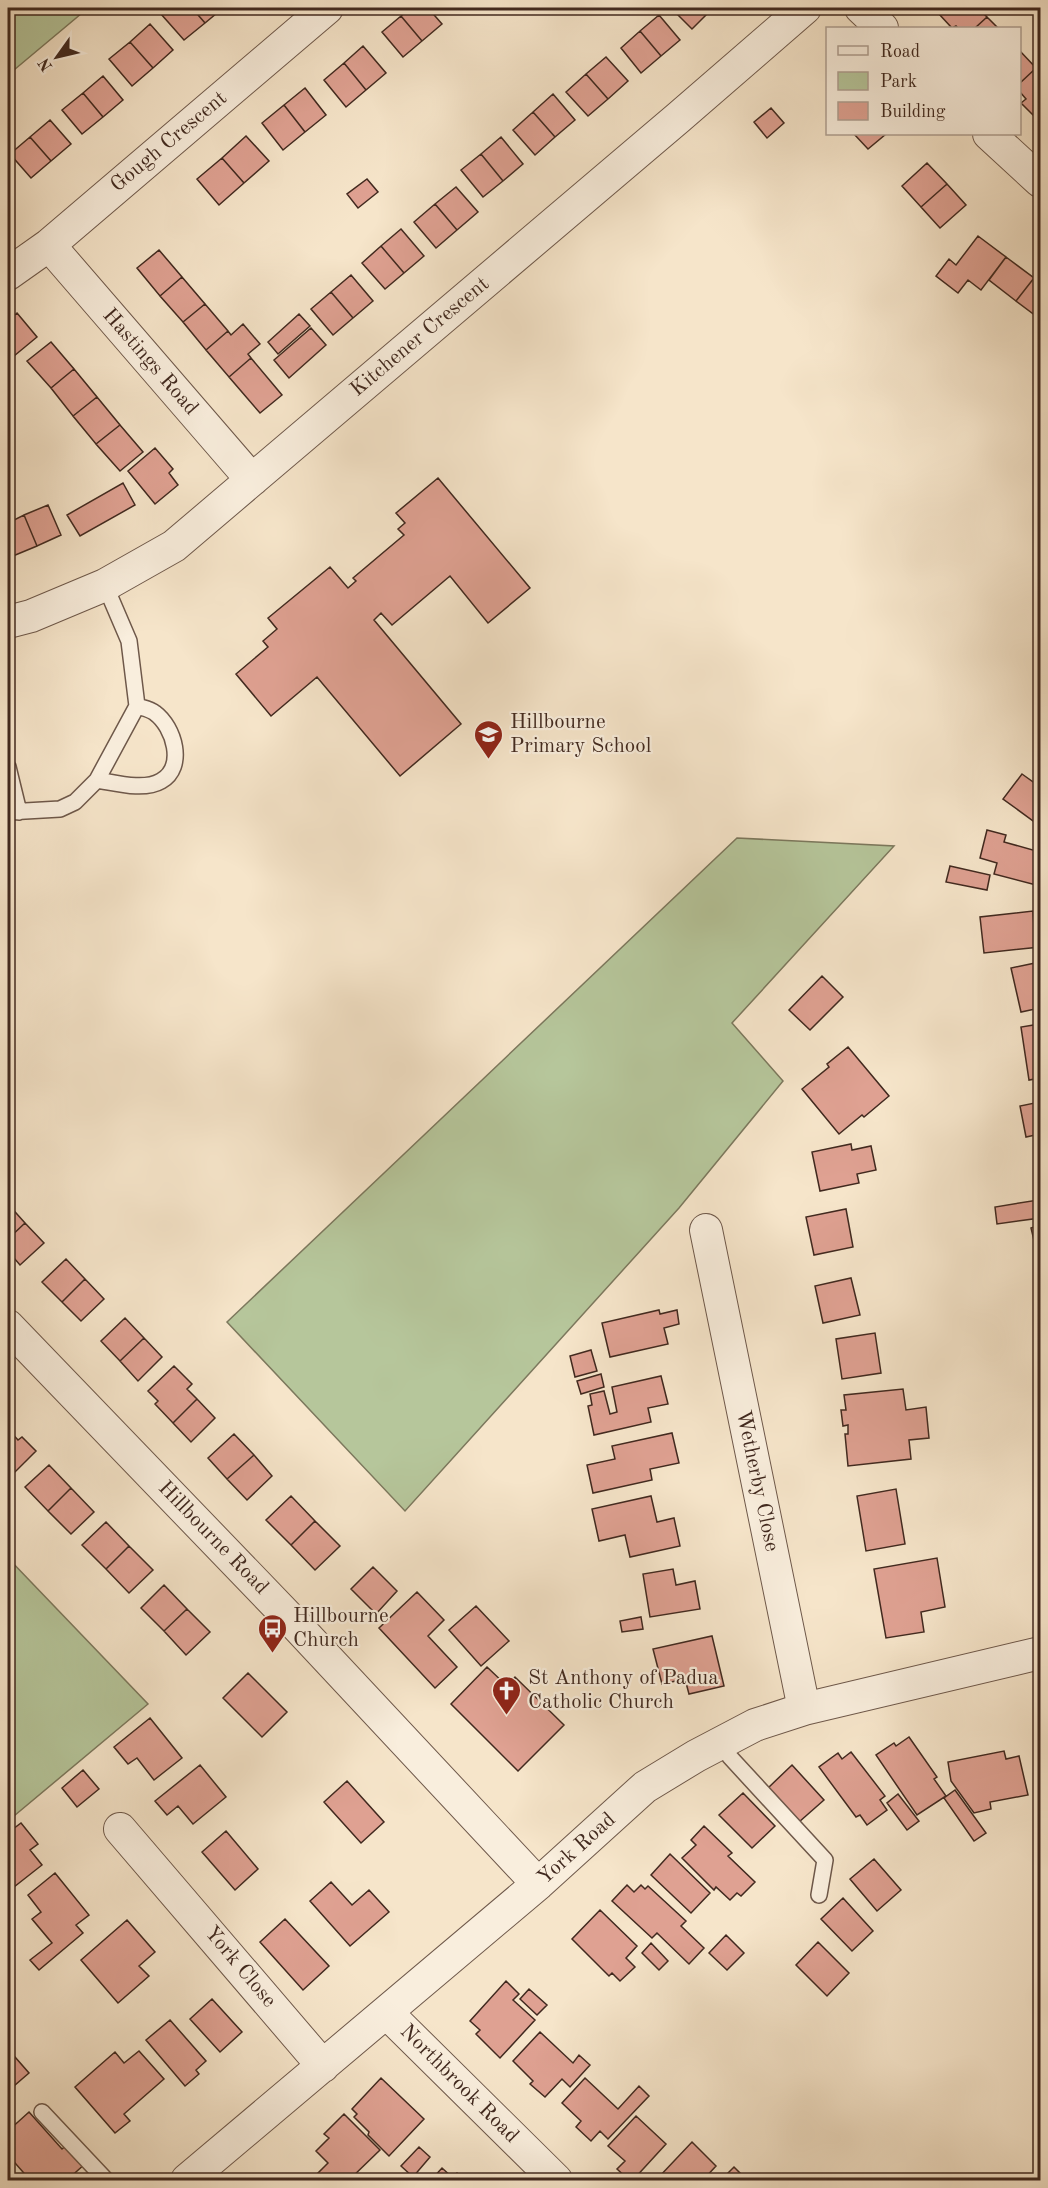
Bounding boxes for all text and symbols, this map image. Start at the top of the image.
north arrow [27,27,87,87]
legend [826,27,1021,135]
text: Road [880,43,920,61]
text: N [36,54,56,74]
text: Park [880,73,917,91]
street label: Gough Crescent [107,88,231,196]
text: Building [880,103,946,121]
street label: Kitchener Crescent [347,273,493,401]
street label: Hastings Road [98,305,202,419]
place label: Hillbourne Primary School [510,712,652,757]
school or university icon: Hillbourne Primary School [473,718,505,760]
street label: Wetherby Close [732,1408,782,1554]
street label: Hillbourne Road [154,1477,272,1599]
place label: Hillbourne Church [293,1606,389,1651]
bus stop icon: Hillbourne Church [256,1612,288,1654]
place label: St Anthony of Padua Catholic Church [528,1668,719,1713]
church icon: St Anthony of Padua Catholic Church [491,1674,523,1716]
street label: York Road [534,1809,620,1889]
street label: York Close [200,1923,280,2011]
street label: Northbrook Road [396,2021,522,2147]

